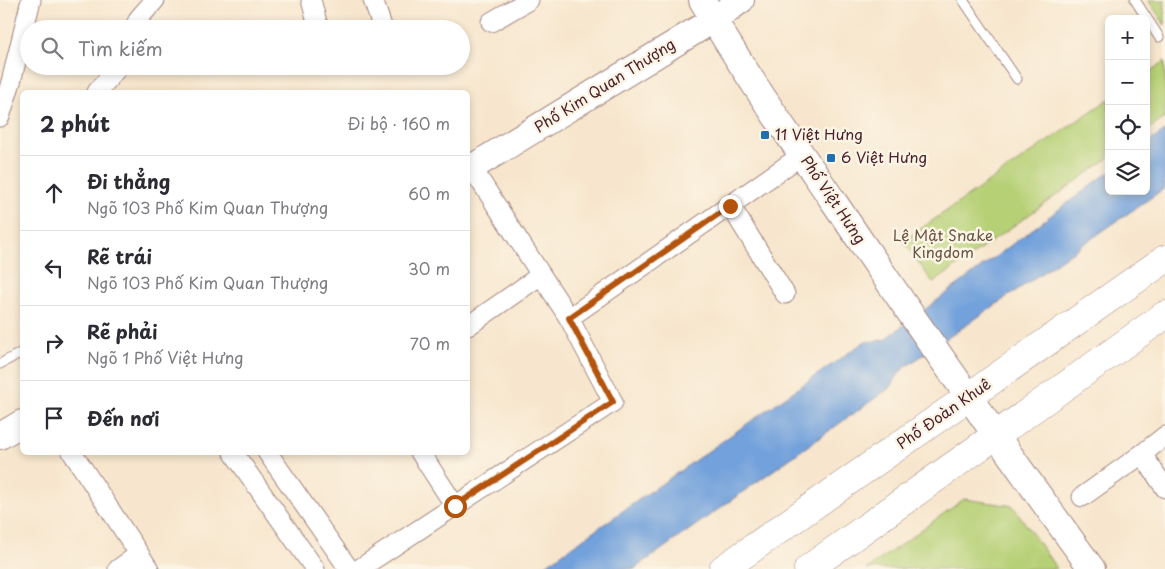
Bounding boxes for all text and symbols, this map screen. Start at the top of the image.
map controls [1105,15,1150,195]
button: + [1105,15,1150,60]
search box [20,20,470,75]
street label: Phố Kim Quan Thượng [529,32,679,137]
icon: search [38,34,66,62]
text: Tìm kiếm [78,34,163,62]
button: − [1105,60,1150,105]
button: locate [1105,105,1150,150]
text: 2 phút [40,107,110,139]
text: Đi bộ · 160 m [347,111,450,135]
place label: 11 Việt Hưng [775,122,863,145]
marker: 11 Việt Hưng [759,129,771,141]
place label: 6 Việt Hưng [841,145,927,168]
street label: Phố Việt Hưng [796,150,872,248]
button: layers [1105,150,1150,195]
marker: 6 Việt Hưng [825,152,837,164]
text: Đi thẳng [87,167,170,195]
icon: ahead [40,179,68,207]
text: 60 m [408,181,450,205]
text: Ngõ 103 Phố Kim Quan Thượng [87,195,328,219]
route end [719,195,742,218]
park label: Lệ Mật Snake Kingdom [893,223,993,263]
text: Rẽ trái [87,242,152,270]
icon: left [40,254,68,282]
text: 30 m [408,256,450,280]
text: Ngõ 103 Phố Kim Quan Thượng [87,270,328,294]
text: Rẽ phải [87,317,158,345]
icon: right [40,329,68,357]
text: 70 m [410,331,450,355]
text: Ngõ 1 Phố Việt Hưng [87,345,244,369]
street label: Phố Đoàn Khuê [891,372,995,454]
icon: arrive [40,404,68,432]
text: Đến nơi [87,404,160,432]
route start [444,495,467,518]

